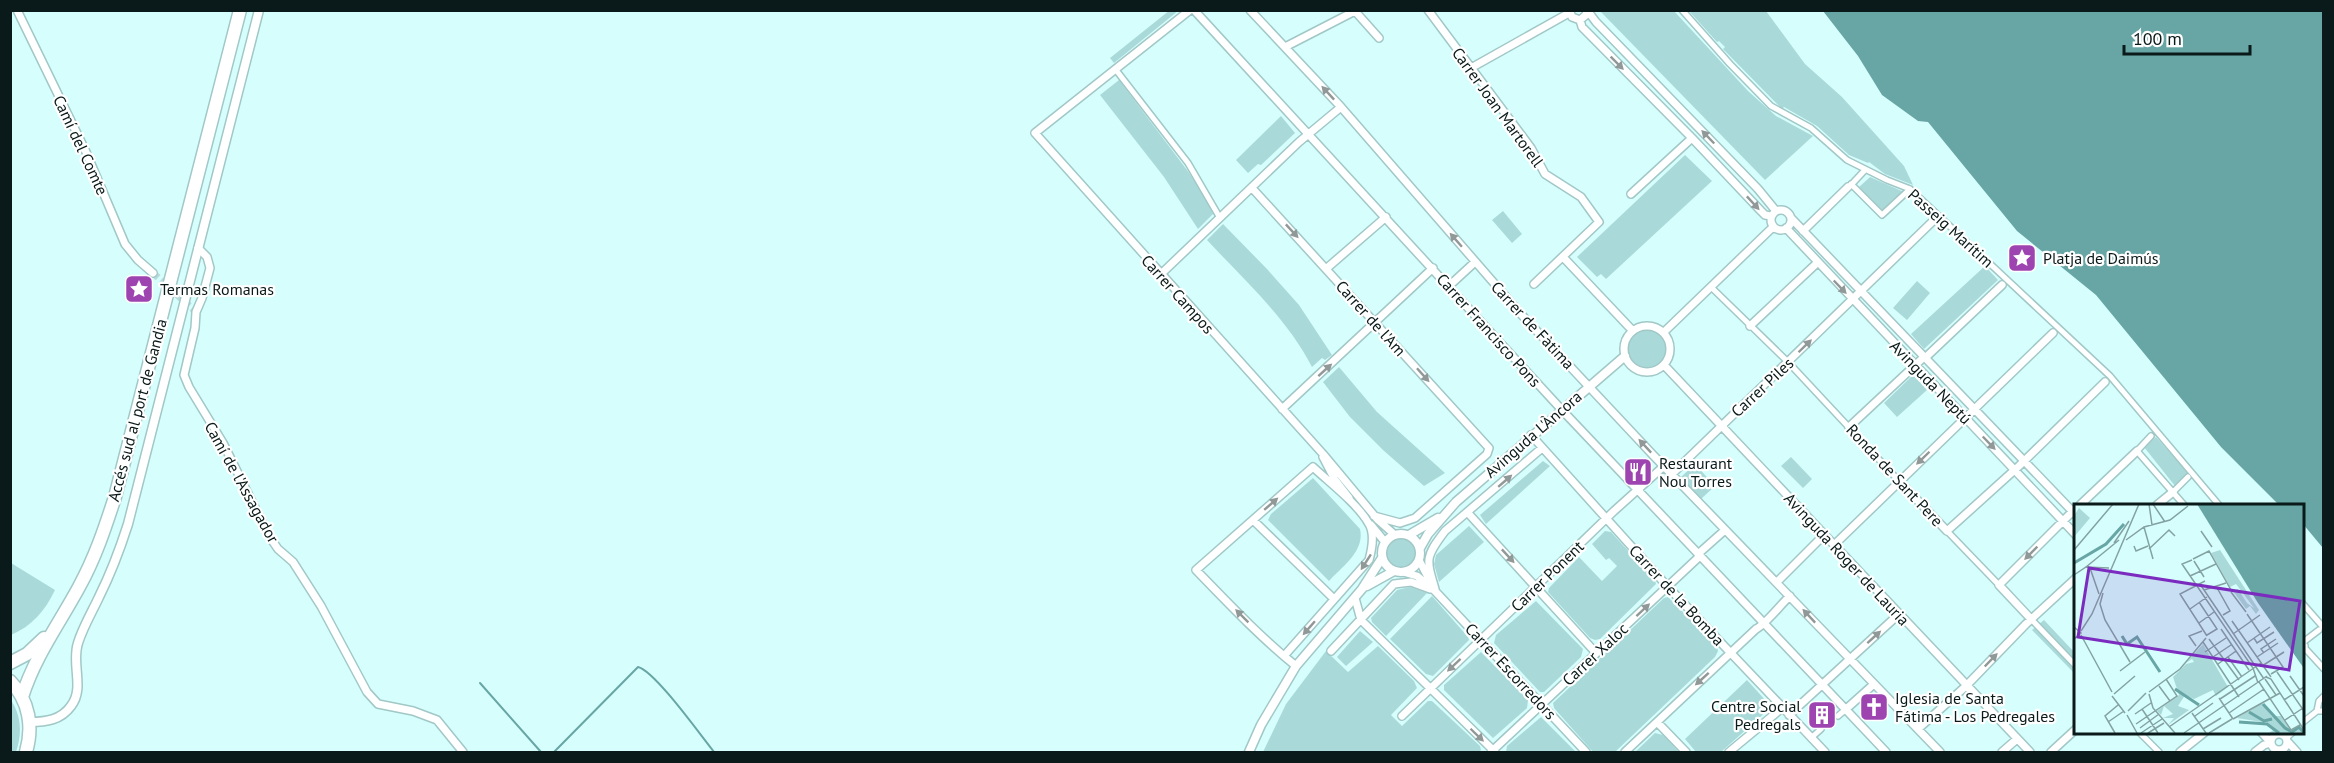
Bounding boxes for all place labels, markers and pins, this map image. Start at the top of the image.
place icon: Platja de Daimús [2006,242,2038,274]
place label: Platja de Daimús [2043,248,2159,268]
place icon: Termas Romanas [123,273,155,305]
place label: Termas Romanas [160,279,274,299]
place label: Restaurant Nou Torres [1659,453,1733,491]
restaurant icon: Restaurant Nou Torres [1622,456,1654,488]
place label: Iglesia de Santa Fátima - Los Pedregales [1895,688,2055,726]
church icon: Iglesia de Santa Fátima - Los Pedregales [1858,691,1890,723]
place label: Centre Social Pedregals [1711,696,1801,734]
building icon: Centre Social Pedregals [1806,699,1838,731]

